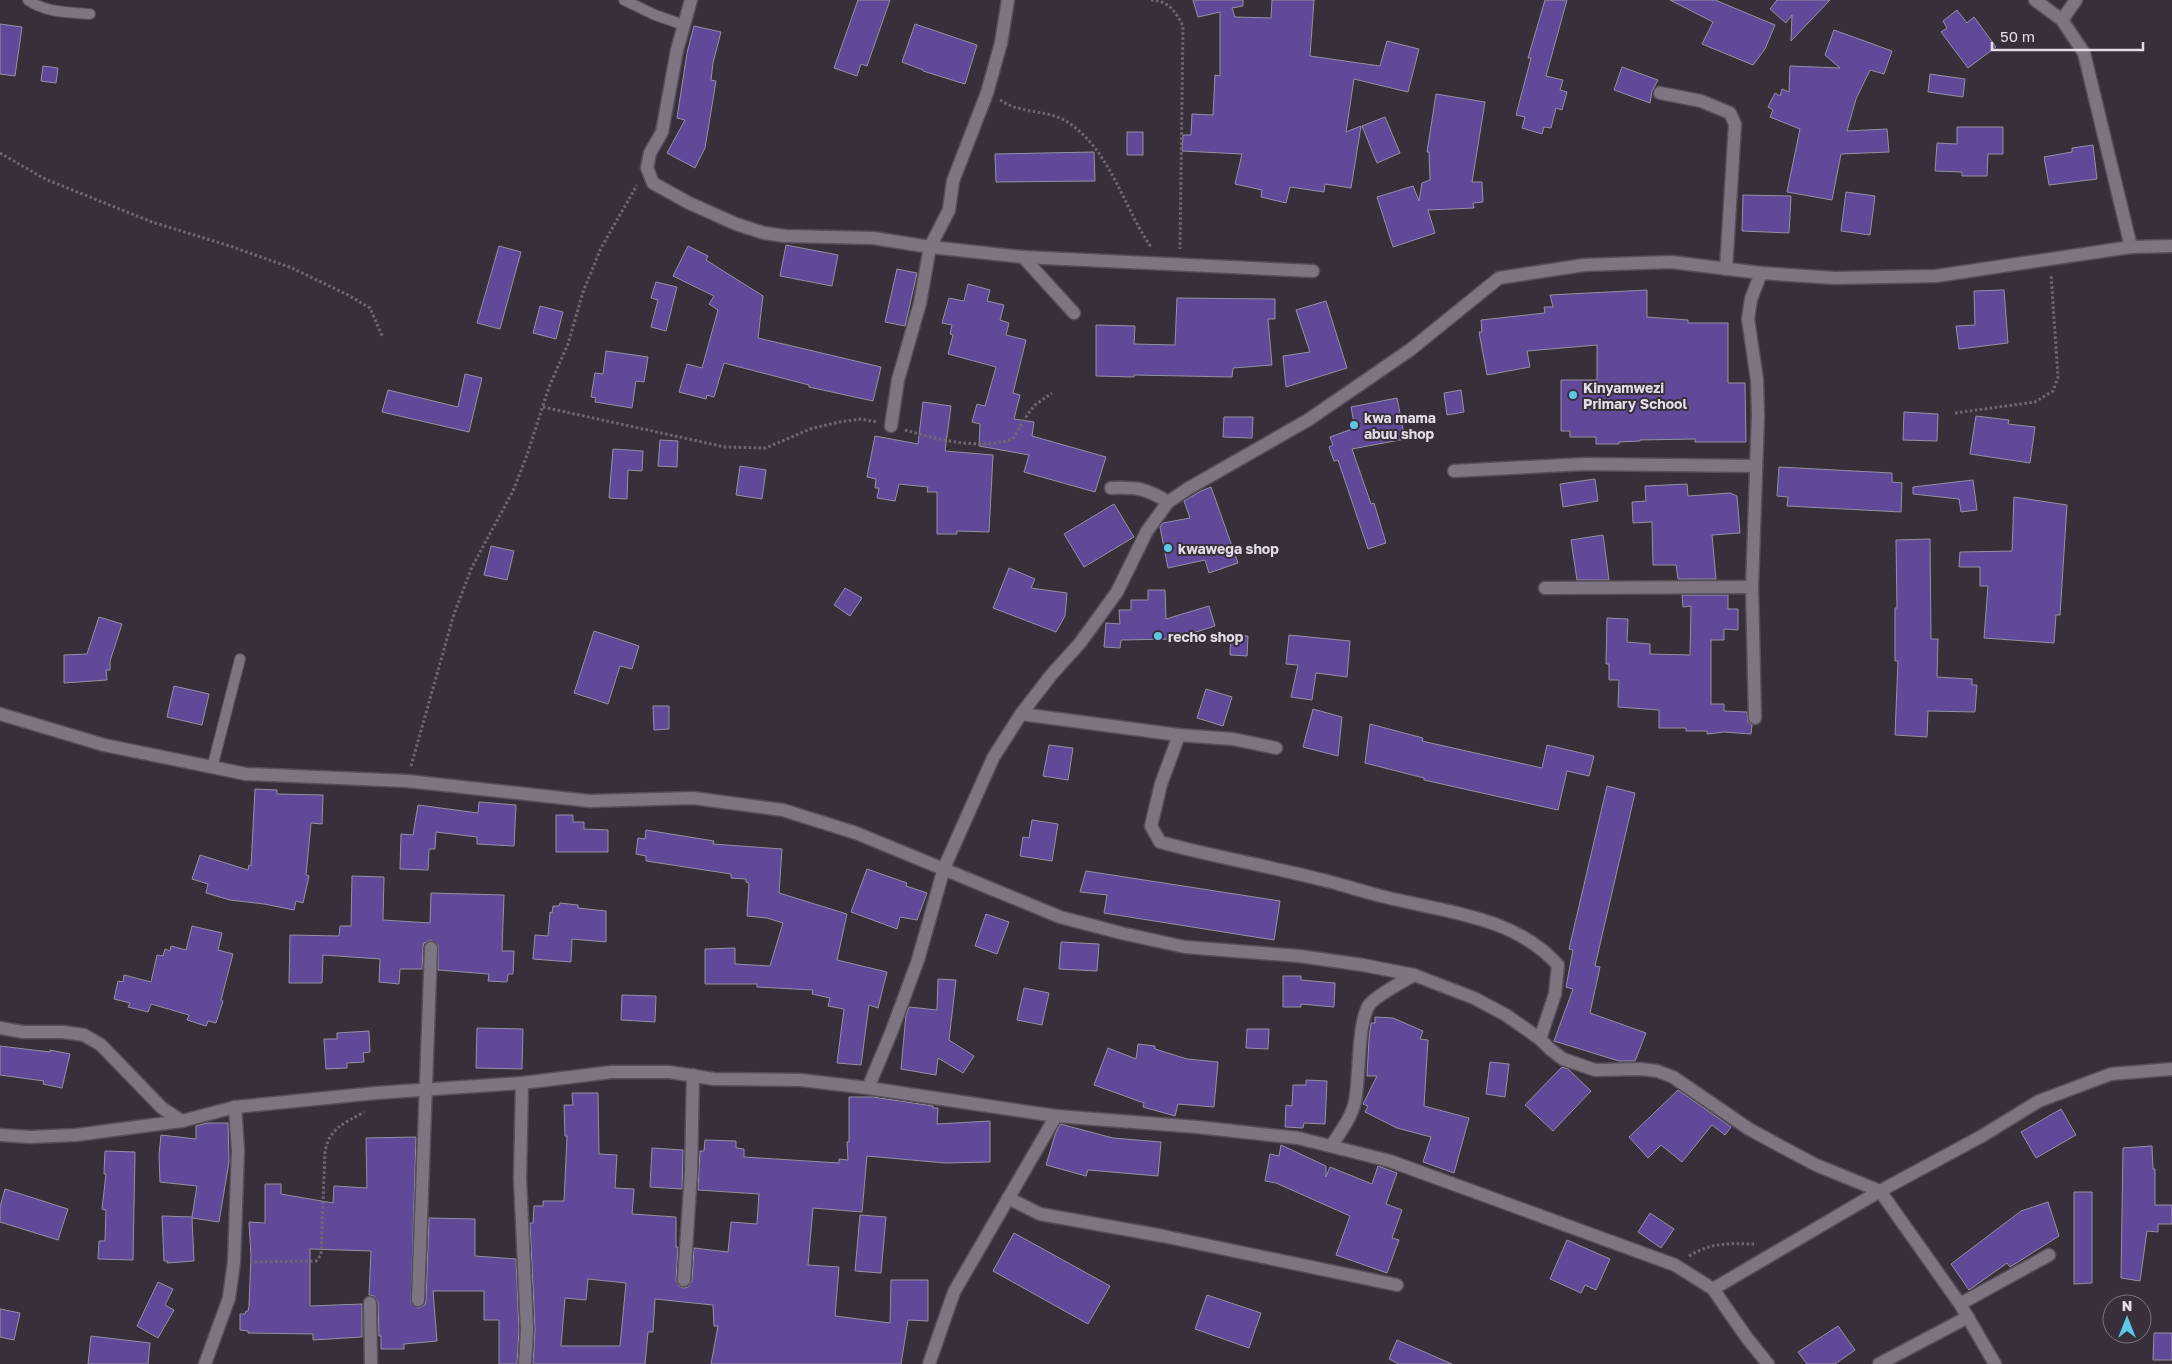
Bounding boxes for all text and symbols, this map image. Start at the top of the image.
scale bar [1992,20,2143,52]
text: 50 m [2000,27,2035,45]
place label: Kinyamwezi Primary School [1583,379,1687,412]
marker: Kinyamwezi Primary School [1567,389,1579,401]
place label: kwa mama abuu shop [1364,409,1436,442]
marker: kwa mama abuu shop [1348,419,1360,431]
place label: kwawega shop [1178,540,1279,557]
marker: kwawega shop [1162,542,1174,554]
place label: recho shop [1168,628,1244,645]
marker: recho shop [1152,630,1164,642]
north arrow [2102,1294,2152,1344]
text: N [2122,1297,2132,1314]

